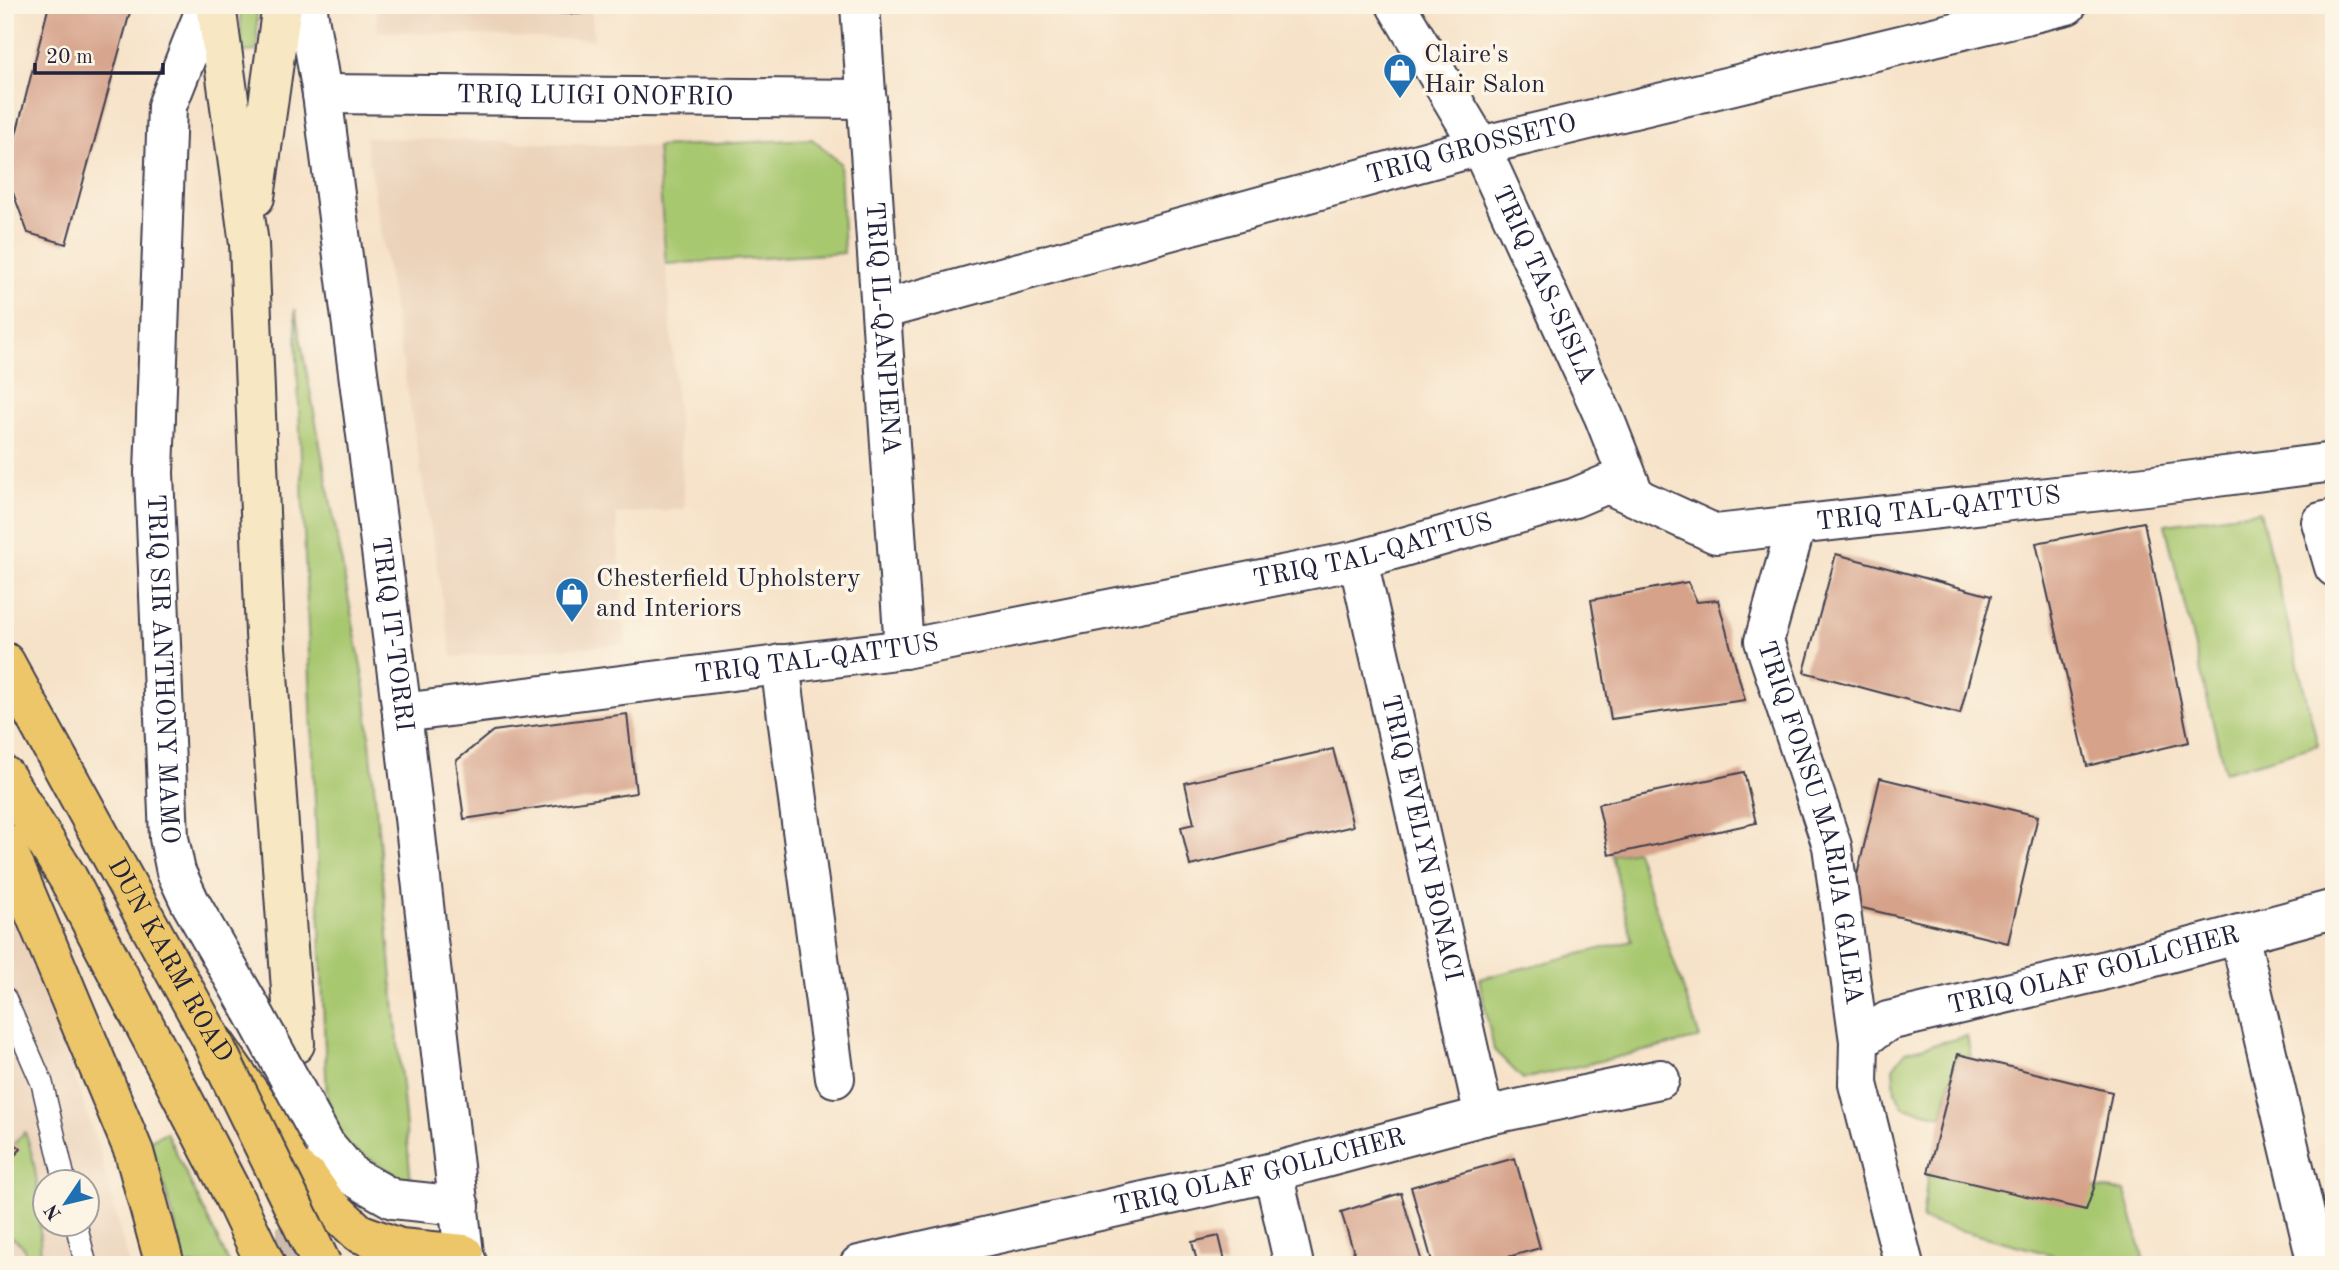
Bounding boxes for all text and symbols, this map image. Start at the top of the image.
scale bar [35,32,163,76]
place label: Claire's Hair Salon [1424,42,1545,98]
text: 20 m [46,47,93,68]
shop icon: Claire's Hair Salon [1381,51,1419,100]
street label: TRIQ LUIGI ONOFRIO [457,82,733,111]
street label: TRIQ GROSSETO [1364,110,1579,189]
street label: TRIQ TAS-SISLA [1487,182,1600,388]
street label: TRIQ IL-QANPIENA [860,201,904,456]
street label: TRIQ TAL-QATTUS [1815,483,2062,536]
street label: TRIQ SIR ANTHONY MAMO [142,493,182,845]
street label: TRIQ TAL-QATTUS [1251,509,1495,593]
street label: TRIQ IT-TORRI [366,536,417,733]
place label: Chesterfield Upholstery and Interiors [596,566,861,622]
shop icon: Chesterfield Upholstery and Interiors [553,575,591,624]
street label: TRIQ TAL-QATTUS [693,630,941,689]
street label: TRIQ FONSU MARIJA GALEA [1752,638,1867,1007]
street label: TRIQ EVELYN BONACI [1376,692,1466,984]
street label: DUN KARM ROAD [102,854,237,1067]
street label: TRIQ OLAF GOLLCHER [1945,922,2242,1020]
street label: TRIQ OLAF GOLLCHER [1111,1124,1408,1220]
north arrow [32,1168,102,1238]
text: N [42,1200,66,1223]

